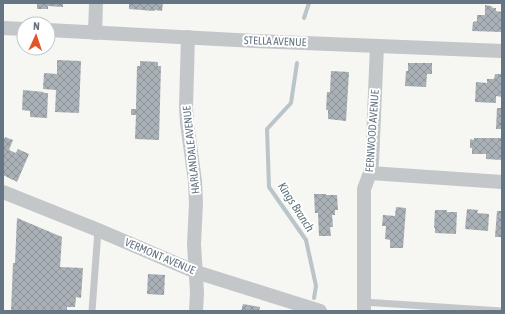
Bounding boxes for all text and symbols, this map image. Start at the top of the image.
north arrow [16,16,56,56]
text: N [33,20,40,32]
street label: STELLA AVENUE [244,34,307,48]
street label: FERNWOOD AVENUE [363,89,381,173]
street label: HARLANDALE AVENUE [180,105,202,195]
water label: Kings Branch [275,180,317,234]
street label: VERMONT AVENUE [123,236,197,276]

